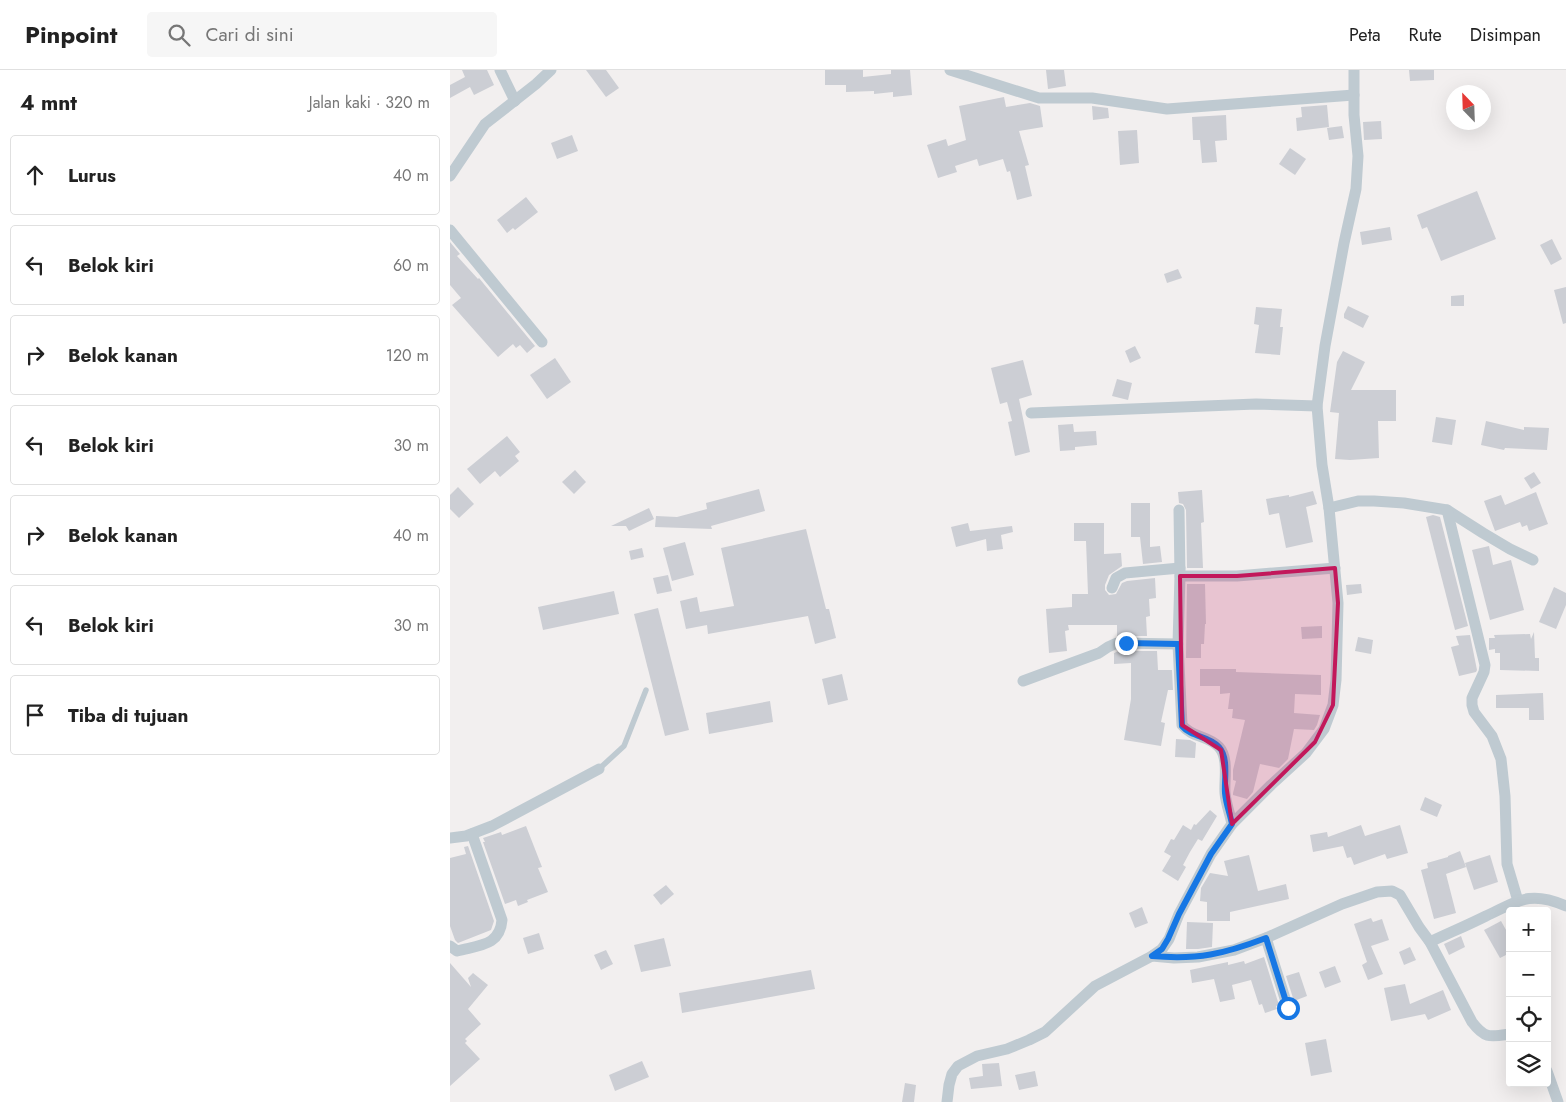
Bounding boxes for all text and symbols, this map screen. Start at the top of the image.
search box [147,12,497,57]
text: Pinpoint [25,17,117,52]
icon: search [165,21,193,49]
text: Cari di sini [205,21,294,48]
text: Peta [1349,22,1381,48]
text: Rute [1409,22,1442,48]
text: Disimpan [1470,22,1541,48]
north arrow [1446,85,1491,130]
text: 4 mnt [20,88,77,118]
text: Jalan kaki · 320 m [309,91,430,114]
icon: ahead [21,161,49,189]
text: Lurus [68,162,116,189]
text: 40 m [393,164,429,187]
icon: left [21,251,49,279]
text: Belok kiri [68,252,154,279]
text: 60 m [393,254,429,277]
icon: right [21,341,49,369]
text: Belok kanan [68,342,178,369]
text: 120 m [386,344,429,367]
icon: left [21,431,49,459]
text: Belok kiri [68,432,154,459]
text: 30 m [393,434,429,457]
icon: right [21,521,49,549]
text: Belok kanan [68,522,178,549]
text: 40 m [393,524,429,547]
icon: left [21,611,49,639]
text: Belok kiri [68,612,154,639]
text: 30 m [393,614,429,637]
route end [1115,632,1138,655]
icon: arrive [21,701,49,729]
text: Tiba di tujuan [68,702,188,729]
map controls [1506,907,1551,1087]
button: + [1506,907,1551,952]
button: − [1506,952,1551,997]
route start [1277,997,1300,1020]
button: locate [1506,997,1551,1042]
button: layers [1506,1042,1551,1087]

